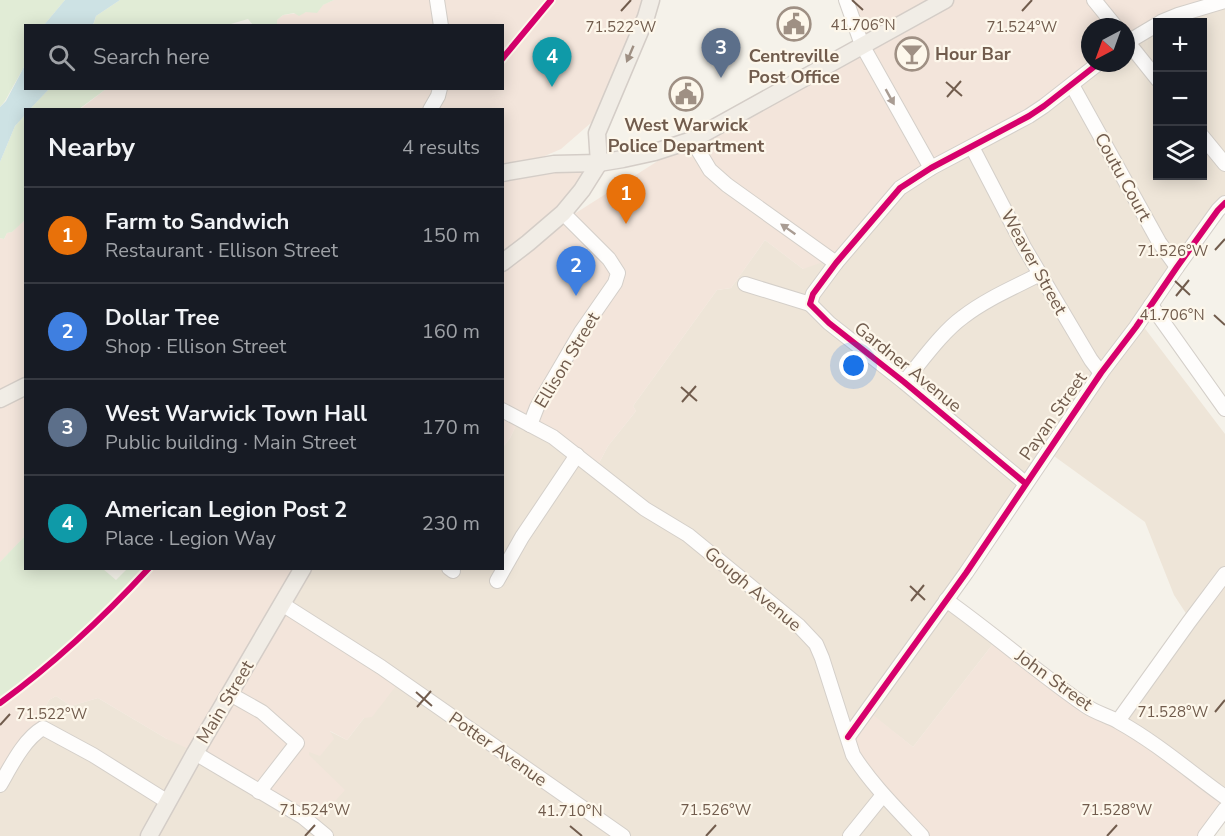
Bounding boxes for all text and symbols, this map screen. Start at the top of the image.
public building icon: Centreville Post Office [776,6,812,42]
text: 41.706°N [830,15,896,35]
text: 71.522°W [586,17,657,37]
text: 71.524°W [987,17,1058,37]
north arrow [1081,18,1135,72]
map controls [1153,18,1207,180]
button: + [1153,18,1207,72]
search box [24,24,504,90]
pin: 3 [702,28,740,78]
bar icon: Hour Bar [894,36,930,72]
pin: 4 [532,38,572,87]
icon: search [45,41,78,74]
text: Search here [93,42,210,72]
place label: Hour Bar [935,42,1011,66]
place label: Centreville Post Office [748,44,840,89]
one-way arrow [625,46,635,64]
button: − [1153,72,1207,126]
public building icon: West Warwick Police Department [668,76,704,112]
one-way arrow [885,88,895,105]
place label: West Warwick Police Department [608,113,764,158]
button: layers [1153,126,1207,180]
street label: Coutu Court [1089,129,1157,226]
text: Nearby [48,130,135,165]
text: 4 results [402,134,480,161]
pin: 1 [606,174,646,224]
street label: Weaver Street [995,205,1073,319]
text: Farm to Sandwich [105,207,289,237]
text: 1 [62,222,74,249]
text: 150 m [422,222,480,249]
one-way arrow [780,224,796,235]
text: Restaurant · Ellison Street [105,237,338,264]
text: 71.526°W [1138,241,1209,261]
pin: 2 [556,246,596,296]
text: Dollar Tree [105,303,219,333]
text: 41.706°N [1139,305,1205,325]
street label: Ellison Street [529,307,605,412]
street label: Gardner Avenue [849,316,967,418]
text: 2 [62,318,74,345]
text: 160 m [422,318,480,345]
text: Shop · Ellison Street [105,333,286,360]
your location [839,351,868,380]
street label: Payan Street [1014,366,1093,465]
text: West Warwick Town Hall [105,399,367,429]
text: 3 [62,414,74,441]
text: 170 m [422,414,480,441]
text: Public building · Main Street [105,429,356,456]
text: American Legion Post 2 [105,495,347,525]
text: 4 [62,510,74,537]
text: 230 m [422,510,480,537]
text: Place · Legion Way [105,525,276,552]
street label: Gough Avenue [699,541,807,637]
street label: John Street [1010,643,1098,717]
street label: Main Street [191,655,260,748]
text: 71.528°W [1138,702,1209,722]
text: 71.522°W [17,704,88,724]
street label: Potter Avenue [444,706,552,792]
text: 71.524°W [280,800,351,820]
text: 71.526°W [681,800,752,820]
text: 71.528°W [1082,800,1153,820]
text: 41.710°N [537,801,603,821]

